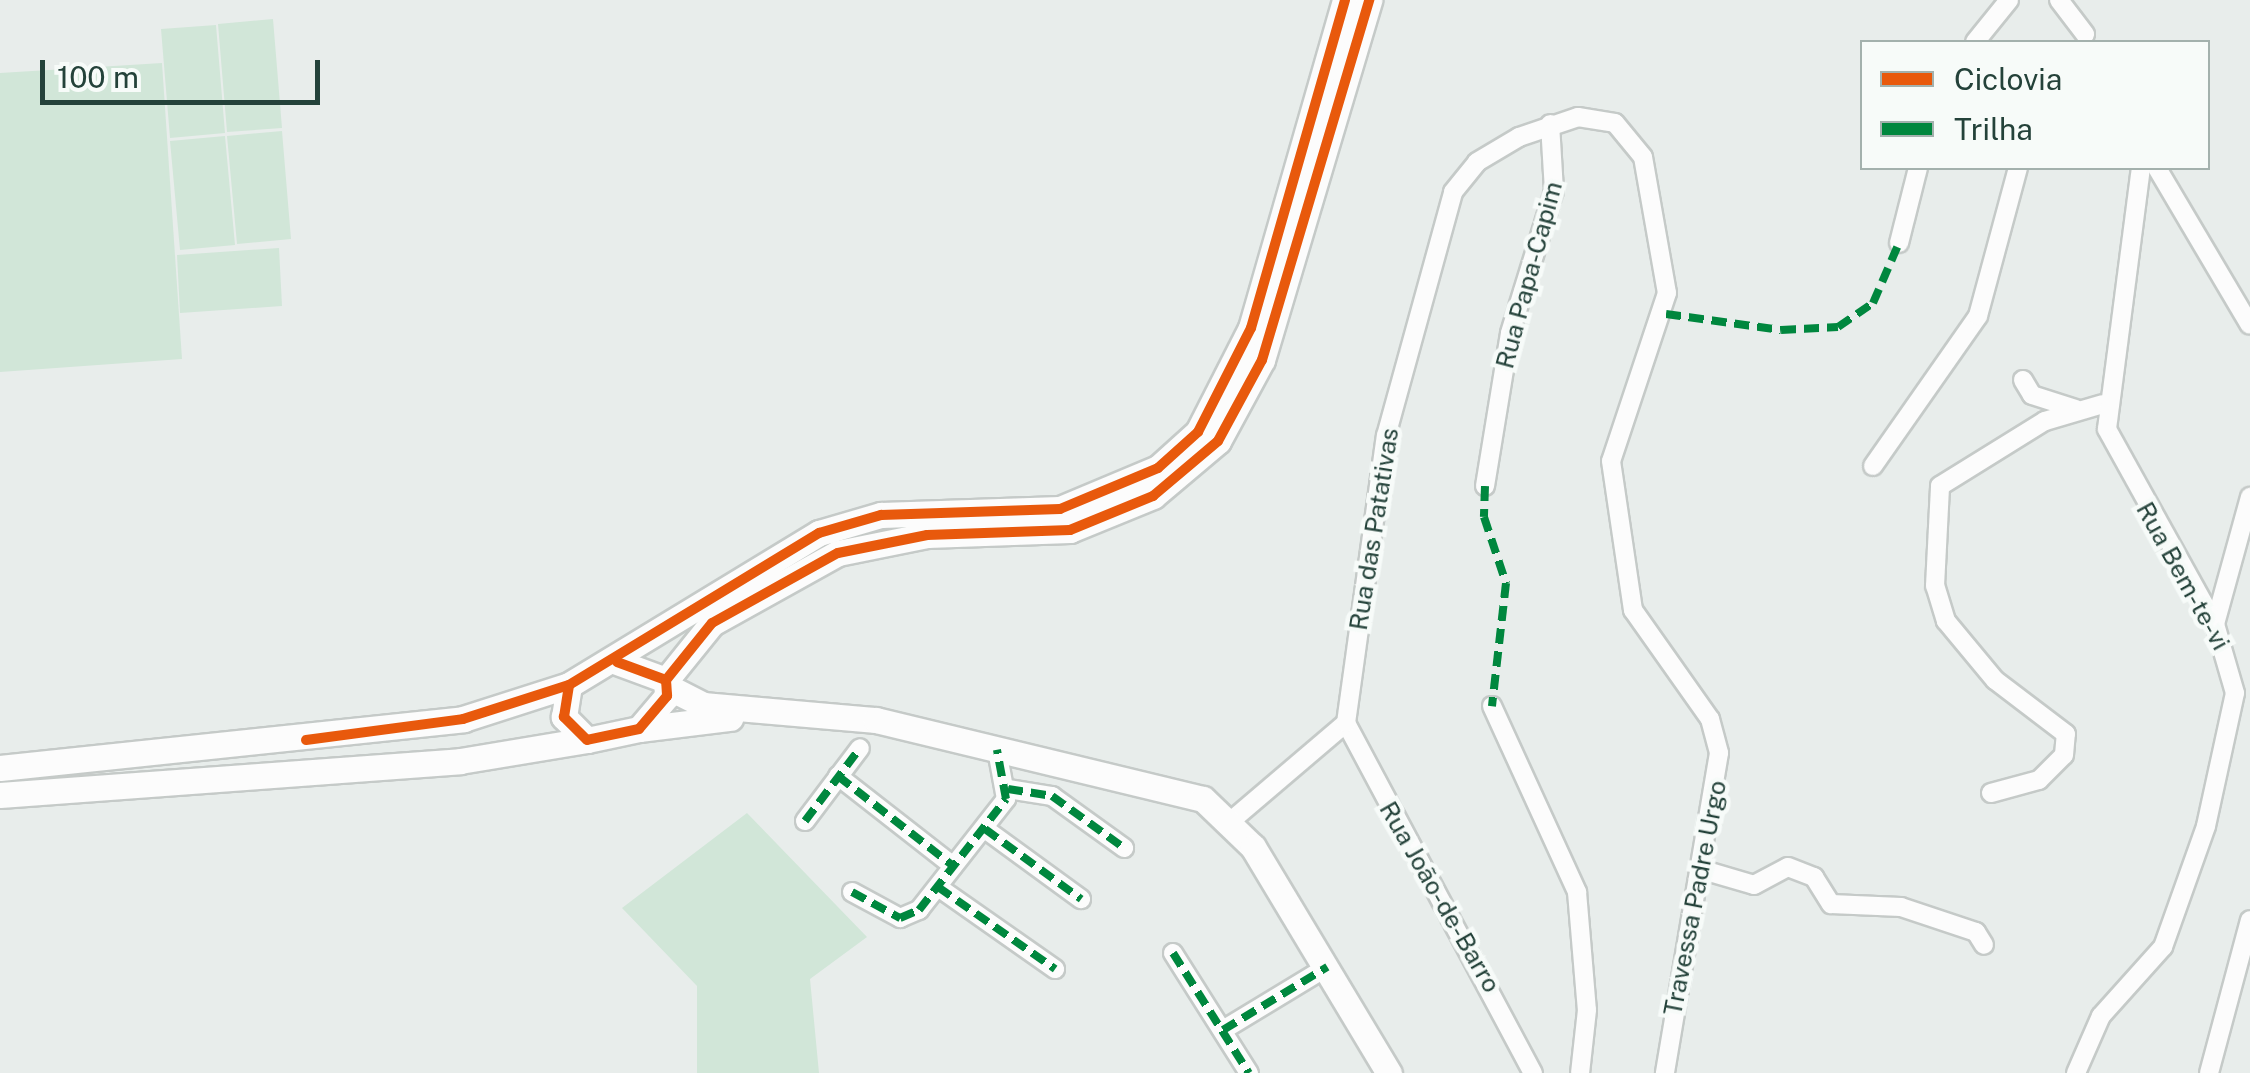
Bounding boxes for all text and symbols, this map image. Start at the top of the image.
scale bar [45,40,325,102]
legend [1860,40,2210,170]
text: 100 m [57,59,139,95]
text: Ciclovia [1954,61,2062,97]
text: Trilha [1954,111,2033,147]
street label: Rua Papa-Capim [1490,178,1568,372]
street label: Rua das Patativas [1343,425,1405,633]
street label: Rua Bem-te-vi [2130,497,2236,655]
street label: Travessa Padre Urgo [1657,778,1733,1018]
street label: Rua João-de-Barro [1373,796,1507,998]

